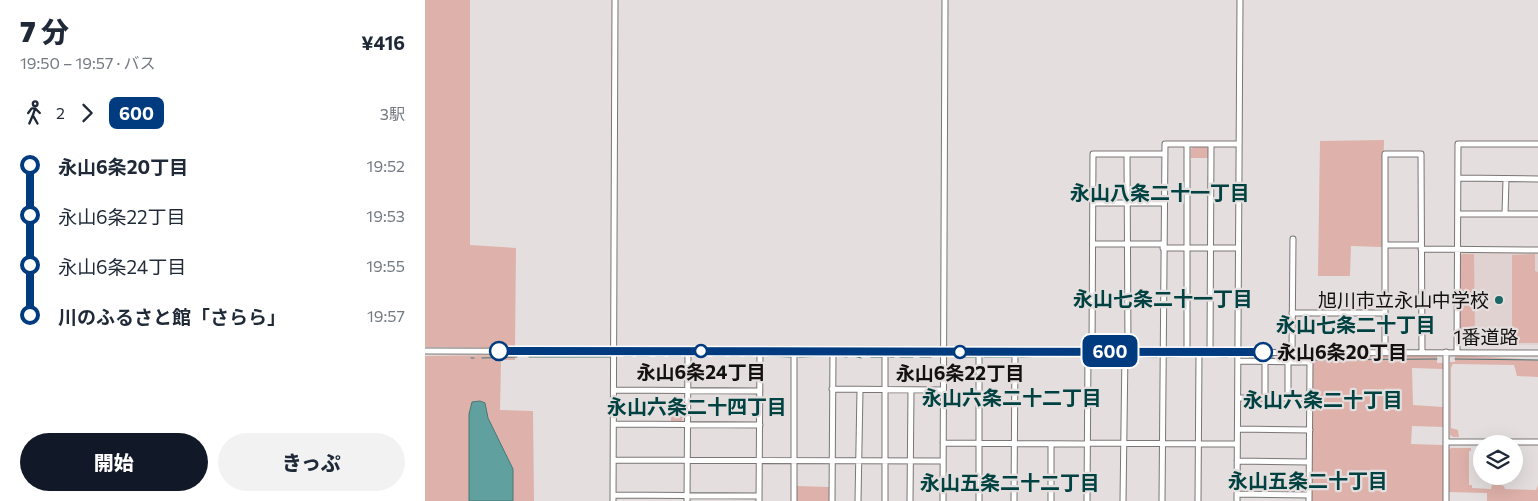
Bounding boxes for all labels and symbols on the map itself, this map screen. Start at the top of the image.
district label: 永山八条二十一丁目 [1070,180,1250,204]
district label: 永山七条二十一丁目 [1073,286,1253,310]
place label: 旭川市立永山中学校 [1318,288,1489,311]
marker: 旭川市立永山中学校 [1493,294,1505,306]
district label: 永山七条二十丁目 [1276,312,1436,336]
street label: 1番道路 [1453,325,1519,348]
line badge: 600 [1081,335,1139,367]
place label: 永山6条20丁目 [1277,340,1407,363]
unlabelled marker [489,341,509,361]
marker: 永山6条20丁目 [1253,342,1273,362]
marker: 永山6条24丁目 [694,344,708,358]
marker: 永山6条22丁目 [953,345,967,359]
place label: 永山6条24丁目 [637,360,765,383]
place label: 永山6条22丁目 [896,361,1024,384]
district label: 永山六条二十二丁目 [922,385,1102,409]
district label: 永山六条二十丁目 [1243,387,1403,411]
district label: 永山六条二十四丁目 [607,394,787,418]
district label: 永山五条二十丁目 [1228,468,1388,492]
district label: 永山五条二十二丁目 [920,470,1100,494]

